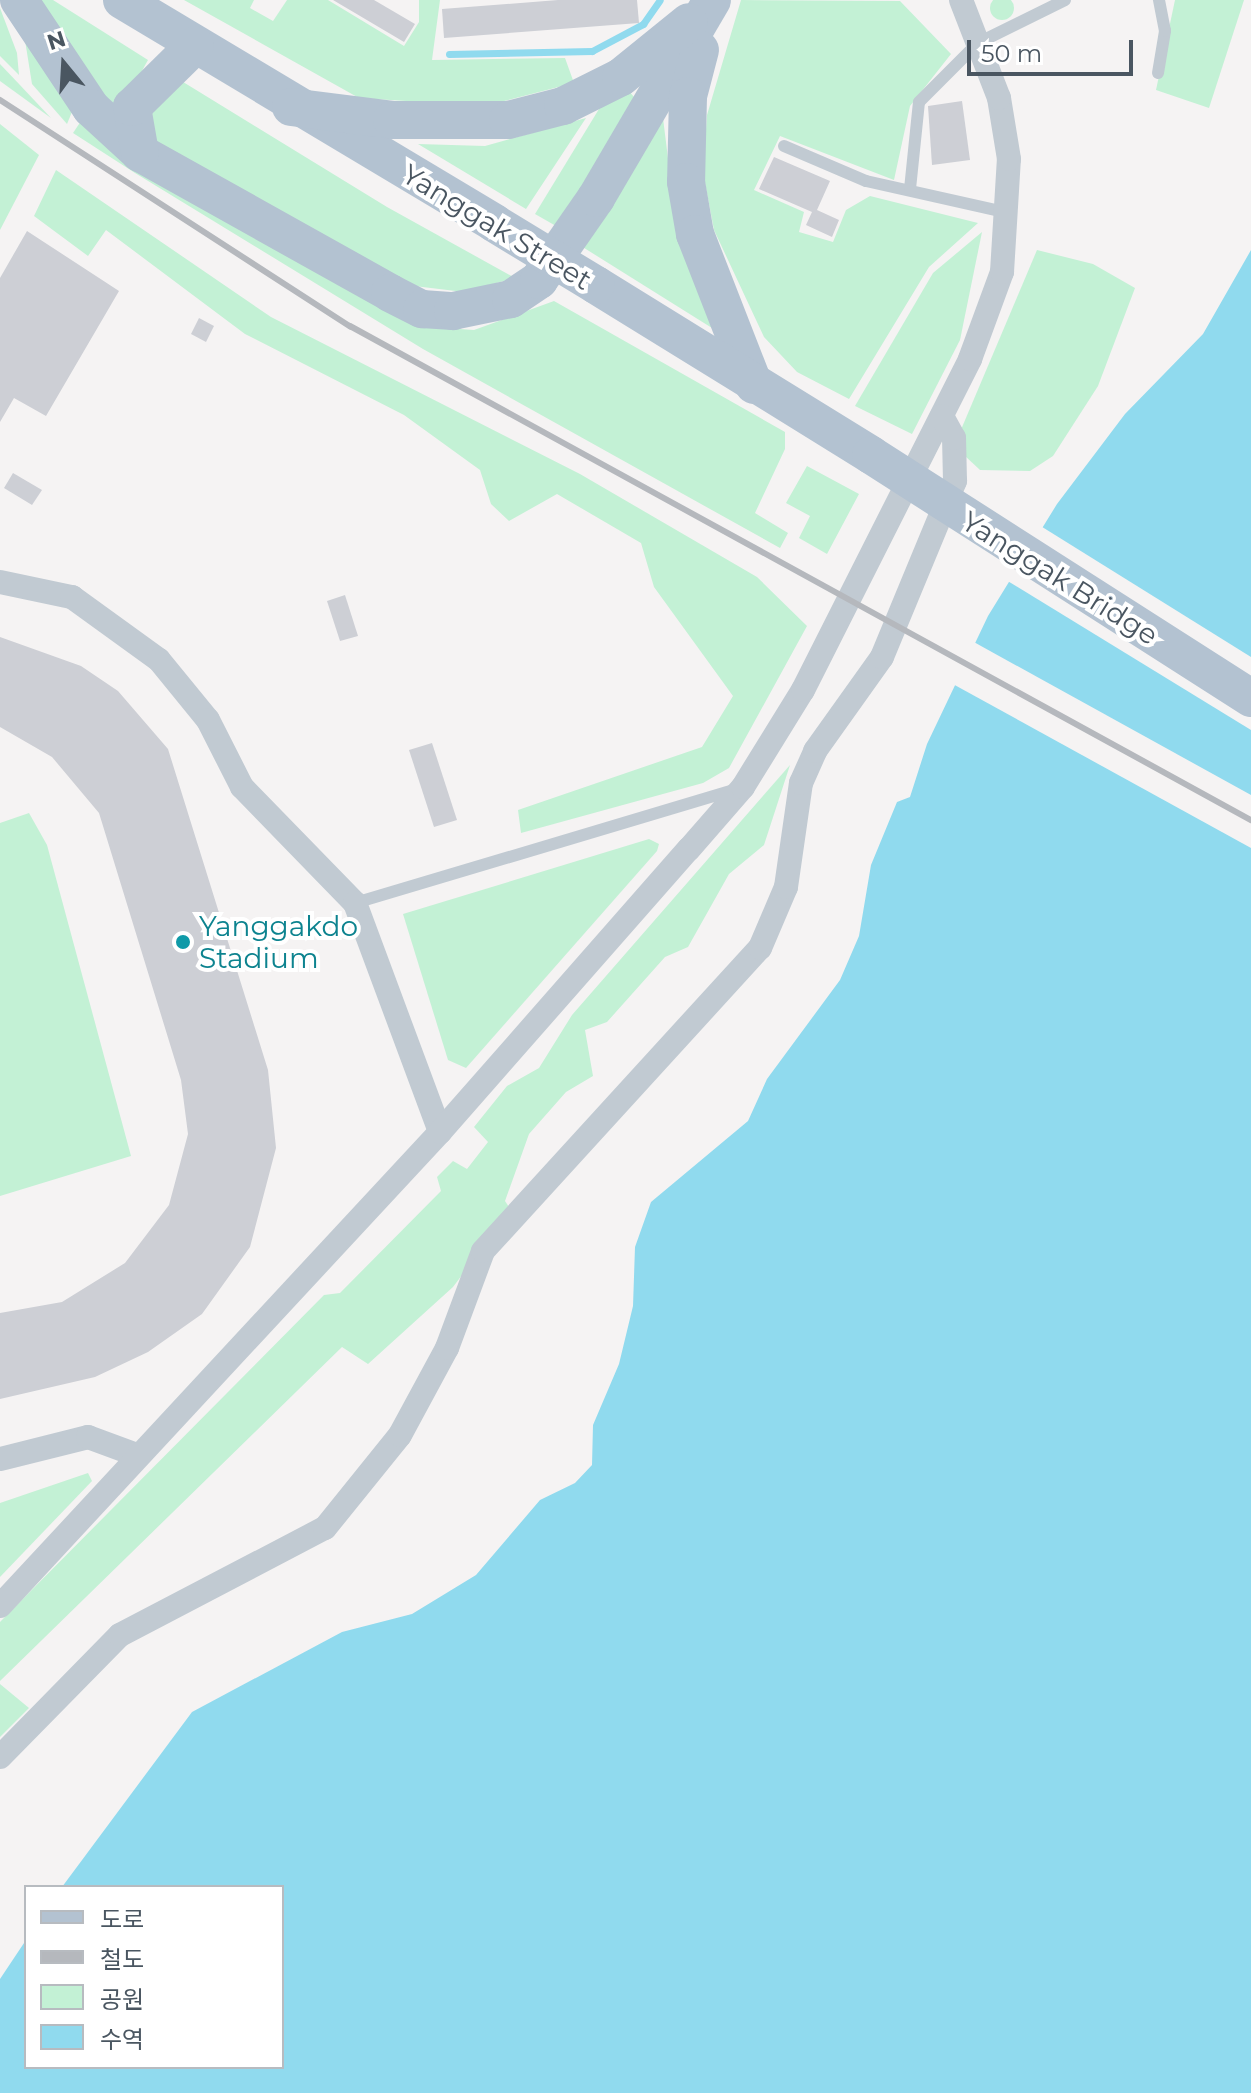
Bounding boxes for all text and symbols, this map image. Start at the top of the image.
north arrow [24,24,104,104]
scale bar [971,24,1137,74]
text: N [44,25,69,56]
text: 50 m [981,39,1042,68]
street label: Yanggak Street [396,157,598,297]
street label: Yanggak Bridge [956,504,1164,652]
place label: Yanggakdo Stadium [199,909,358,975]
marker: Yanggakdo Stadium [174,933,192,951]
legend [24,1885,284,2069]
text: 도로 [100,1905,144,1934]
text: 철도 [100,1945,144,1974]
text: 공원 [100,1985,144,2014]
text: 수역 [100,2025,144,2054]

